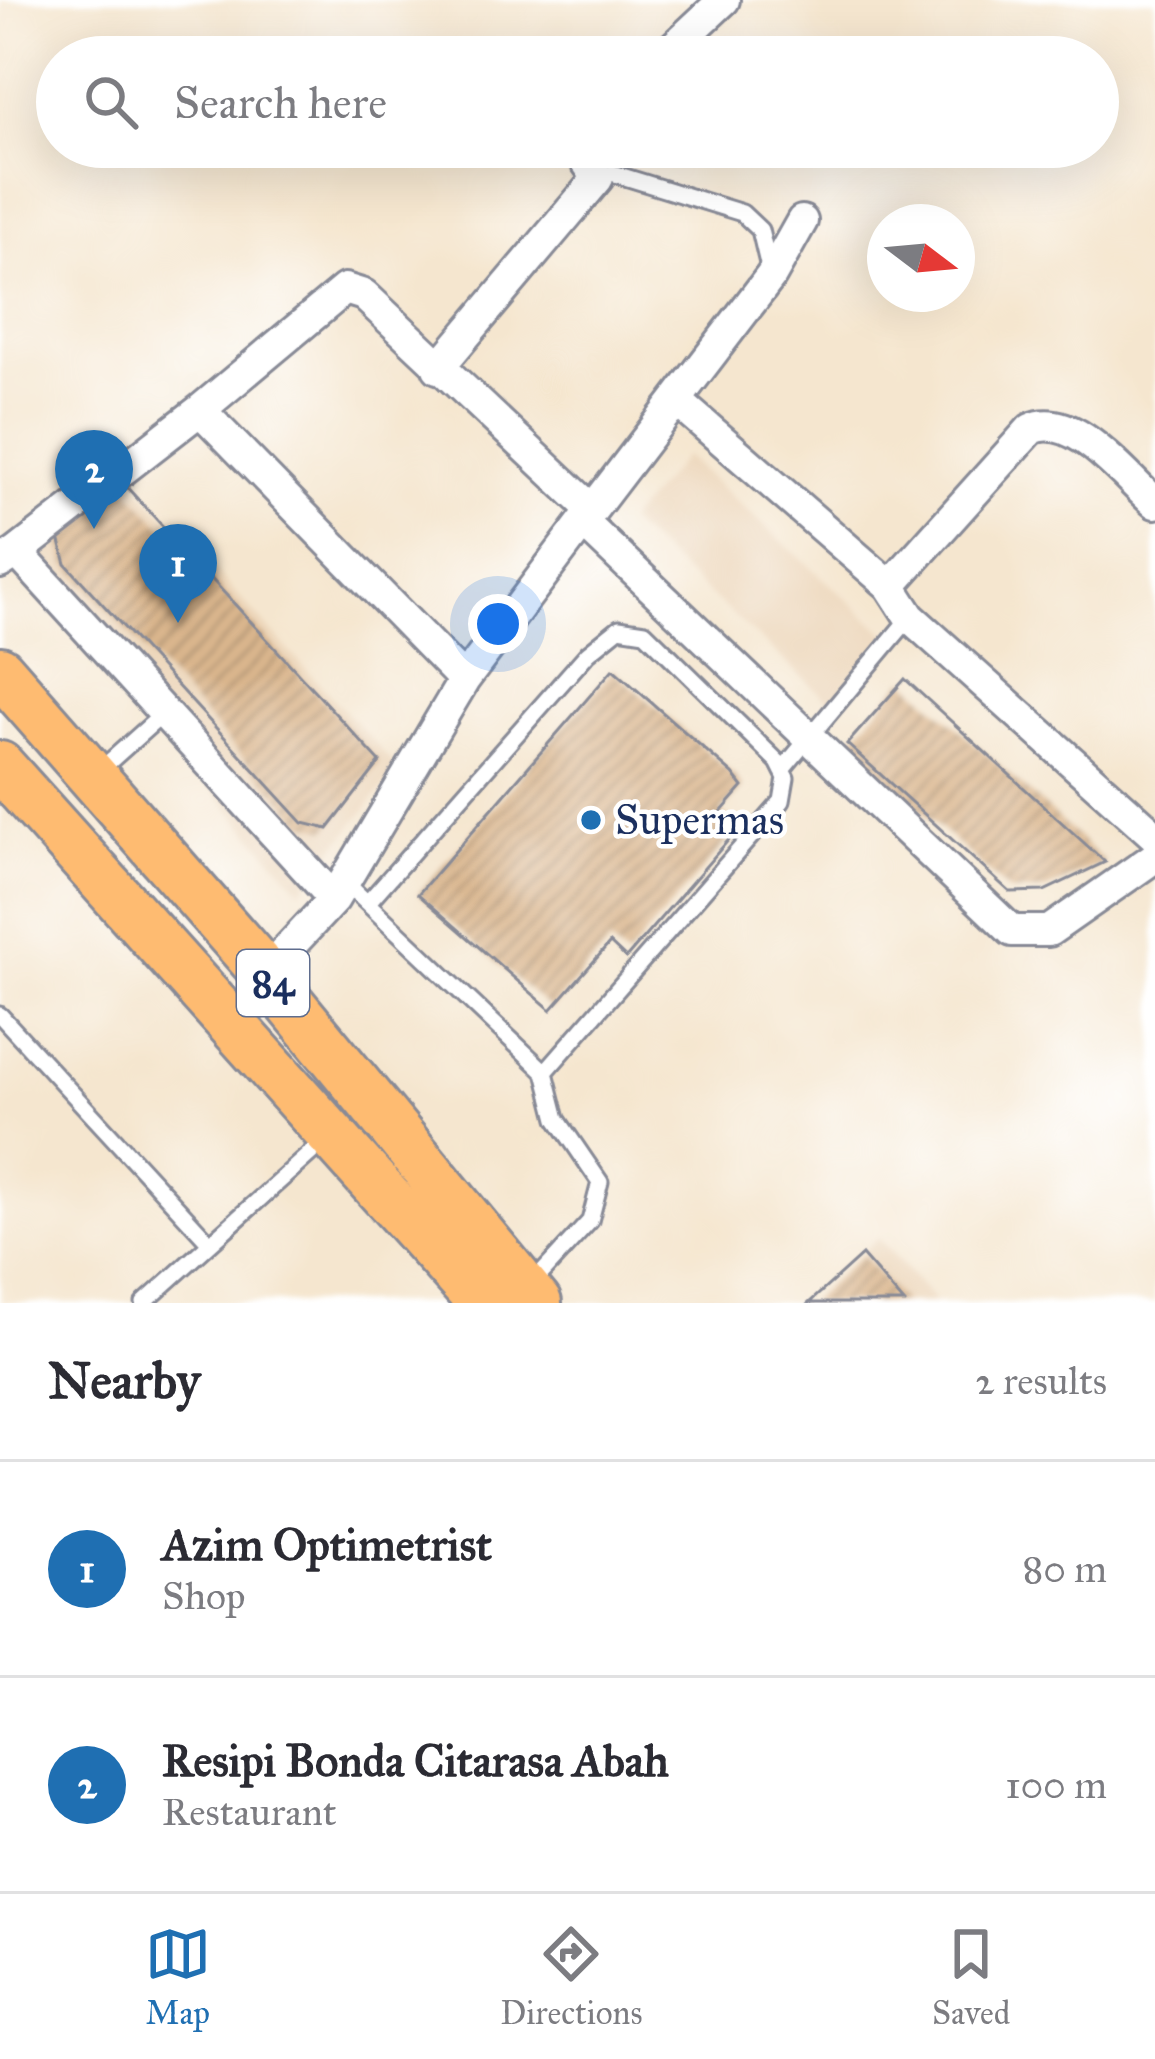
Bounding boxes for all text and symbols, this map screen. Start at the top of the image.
search box [36,36,1119,168]
icon: search [78,69,144,135]
text: Search here [174,75,387,130]
north arrow [867,204,975,312]
pin: 2 [55,430,133,529]
pin: 1 [139,524,217,623]
your location [468,594,528,654]
place label: Supermas [615,794,784,846]
marker: Supermas [578,807,604,833]
road number: 84 [237,950,309,1016]
text: Nearby [48,1350,200,1412]
text: 2 results [975,1357,1107,1405]
text: Azim Optimetrist [162,1517,492,1572]
text: 1 [79,1545,95,1593]
text: 80 m [1022,1545,1107,1593]
text: Shop [162,1572,245,1620]
text: Resipi Bonda Citarasa Abah [162,1733,669,1788]
text: 2 [77,1761,97,1809]
text: 100 m [1005,1761,1107,1809]
text: Restaurant [162,1788,337,1836]
tab: Map [145,1921,211,2033]
tab: Directions [500,1921,642,2033]
tab: Saved [932,1921,1010,2033]

